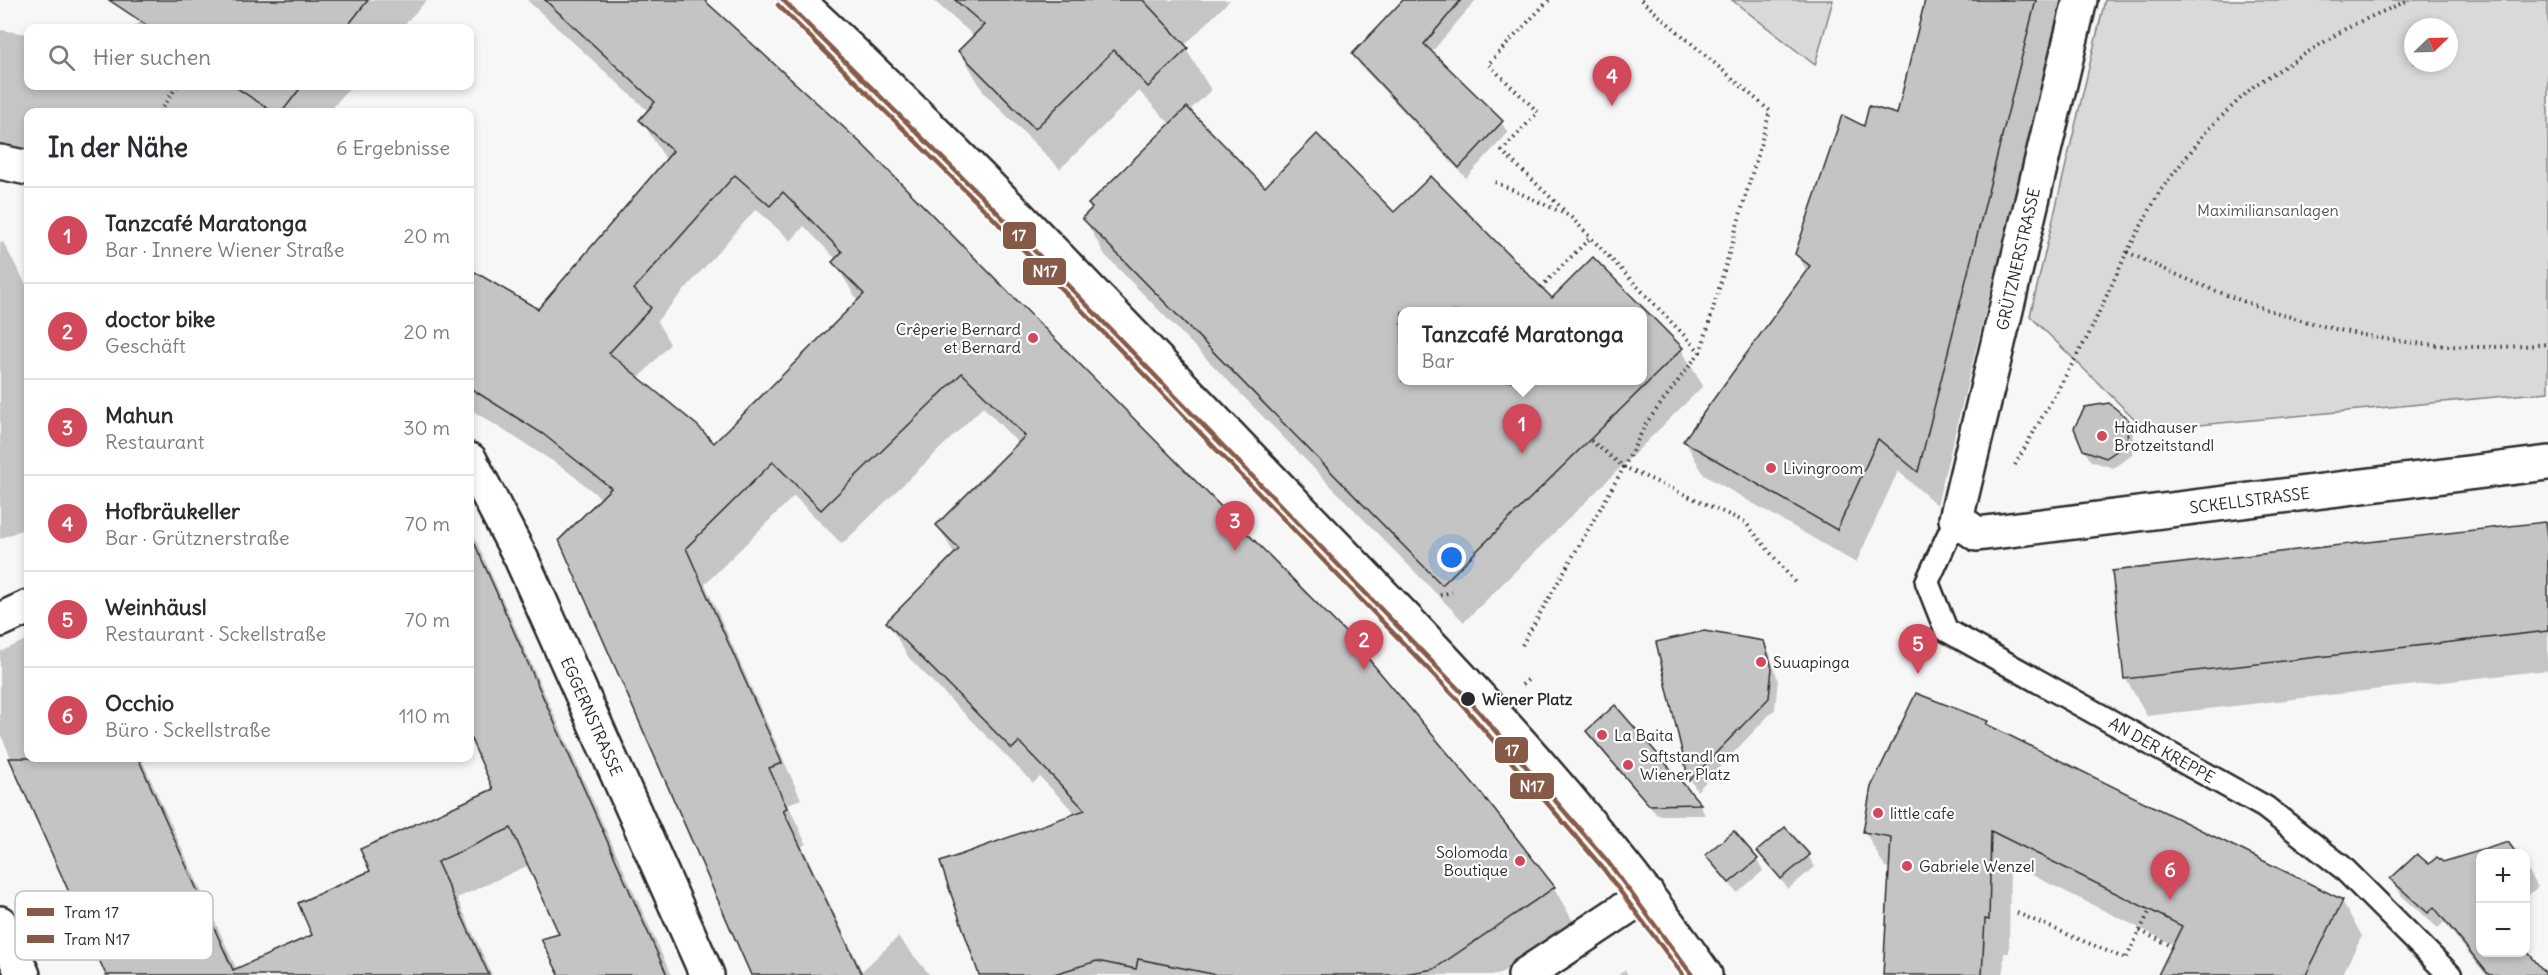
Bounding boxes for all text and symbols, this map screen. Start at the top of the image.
north arrow [2404,18,2458,72]
search box [24,24,474,90]
icon: search [45,41,78,74]
text: Hier suchen [93,43,211,71]
pin: 4 [1592,57,1632,106]
text: In der Nähe [48,131,188,164]
text: 6 Ergebnisse [336,135,450,160]
street label: GRÜTZNERSTRASSE [1992,186,2044,332]
park label: Maximiliansanlagen [2197,200,2339,220]
text: Tanzcafé Maratonga [105,209,307,237]
line badge: 17 [1002,221,1037,250]
text: 1 [64,223,71,248]
text: 20 m [404,223,450,248]
text: 17 [1012,225,1026,245]
text: Bar · Innere Wiener Straße [105,237,345,262]
line badge: N17 [1022,257,1067,286]
text: N17 [1032,261,1058,281]
text: doctor bike [105,305,215,333]
popup [1398,307,1647,385]
text: 2 [62,319,73,344]
text: 20 m [404,319,450,344]
place label: Crêperie Bernard et Bernard [896,319,1021,357]
text: Tanzcafé Maratonga [1422,320,1623,348]
marker: Crêperie Bernard et Bernard [1026,331,1040,345]
text: Geschäft [105,333,186,358]
text: Bar [1422,348,1454,373]
text: Mahun [105,401,173,429]
pin: 1 [1502,404,1541,454]
text: 3 [62,415,73,440]
text: 30 m [403,415,450,440]
place label: Haidhauser Brotzeitstandl [2114,417,2214,455]
text: Restaurant [105,429,204,454]
marker: Haidhauser Brotzeitstandl [2095,429,2109,443]
place label: Livingroom [1783,458,1863,478]
marker: Livingroom [1764,461,1778,475]
street label: SCKELLSTRASSE [2188,483,2311,518]
text: Hofbräukeller [105,497,240,525]
pin: 3 [1216,502,1254,551]
text: 4 [62,511,73,536]
text: 70 m [405,511,450,536]
text: Bar · Grütznerstraße [105,525,290,550]
your location [1437,543,1466,572]
text: Weinhäusl [105,593,207,621]
text: 5 [62,607,73,632]
text: 70 m [405,607,450,632]
pin: 2 [1344,620,1384,670]
text: Restaurant · Sckellstraße [105,621,326,646]
pin: 5 [1898,624,1938,674]
place label: Suuapinga [1773,652,1850,672]
street label: EGGERNSTRASSE [556,654,627,779]
marker: Suuapinga [1754,655,1768,669]
text: Occhio [105,689,174,717]
place label: Wiener Platz [1482,689,1573,709]
marker: Wiener Platz [1459,690,1477,708]
text: 6 [62,703,73,728]
text: 110 m [399,703,450,728]
street label: AN DER KREPPE [2106,712,2218,787]
text: Büro · Sckellstraße [105,717,271,742]
place label: La Baita [1614,725,1673,745]
marker: La Baita [1595,728,1609,742]
line badge: 17 [1494,736,1529,764]
text: 17 [1505,740,1519,760]
place label: Saftstandl am Wiener Platz [1640,746,1740,784]
marker: Saftstandl am Wiener Platz [1621,758,1635,772]
line badge: N17 [1509,772,1555,800]
text: N17 [1519,776,1545,796]
place label: little cafe [1890,803,1955,823]
marker: little cafe [1871,806,1885,820]
place label: Solomoda Boutique [1436,842,1508,880]
map controls [2476,849,2530,957]
button: + [2476,849,2530,903]
pin: 6 [2150,850,2190,900]
marker: Solomoda Boutique [1513,854,1527,868]
place label: Gabriele Wenzel [1919,856,2035,876]
marker: Gabriele Wenzel [1900,859,1914,873]
legend [15,891,213,960]
text: Tram 17 [64,902,119,922]
button: − [2476,903,2530,957]
text: Tram N17 [64,929,130,949]

